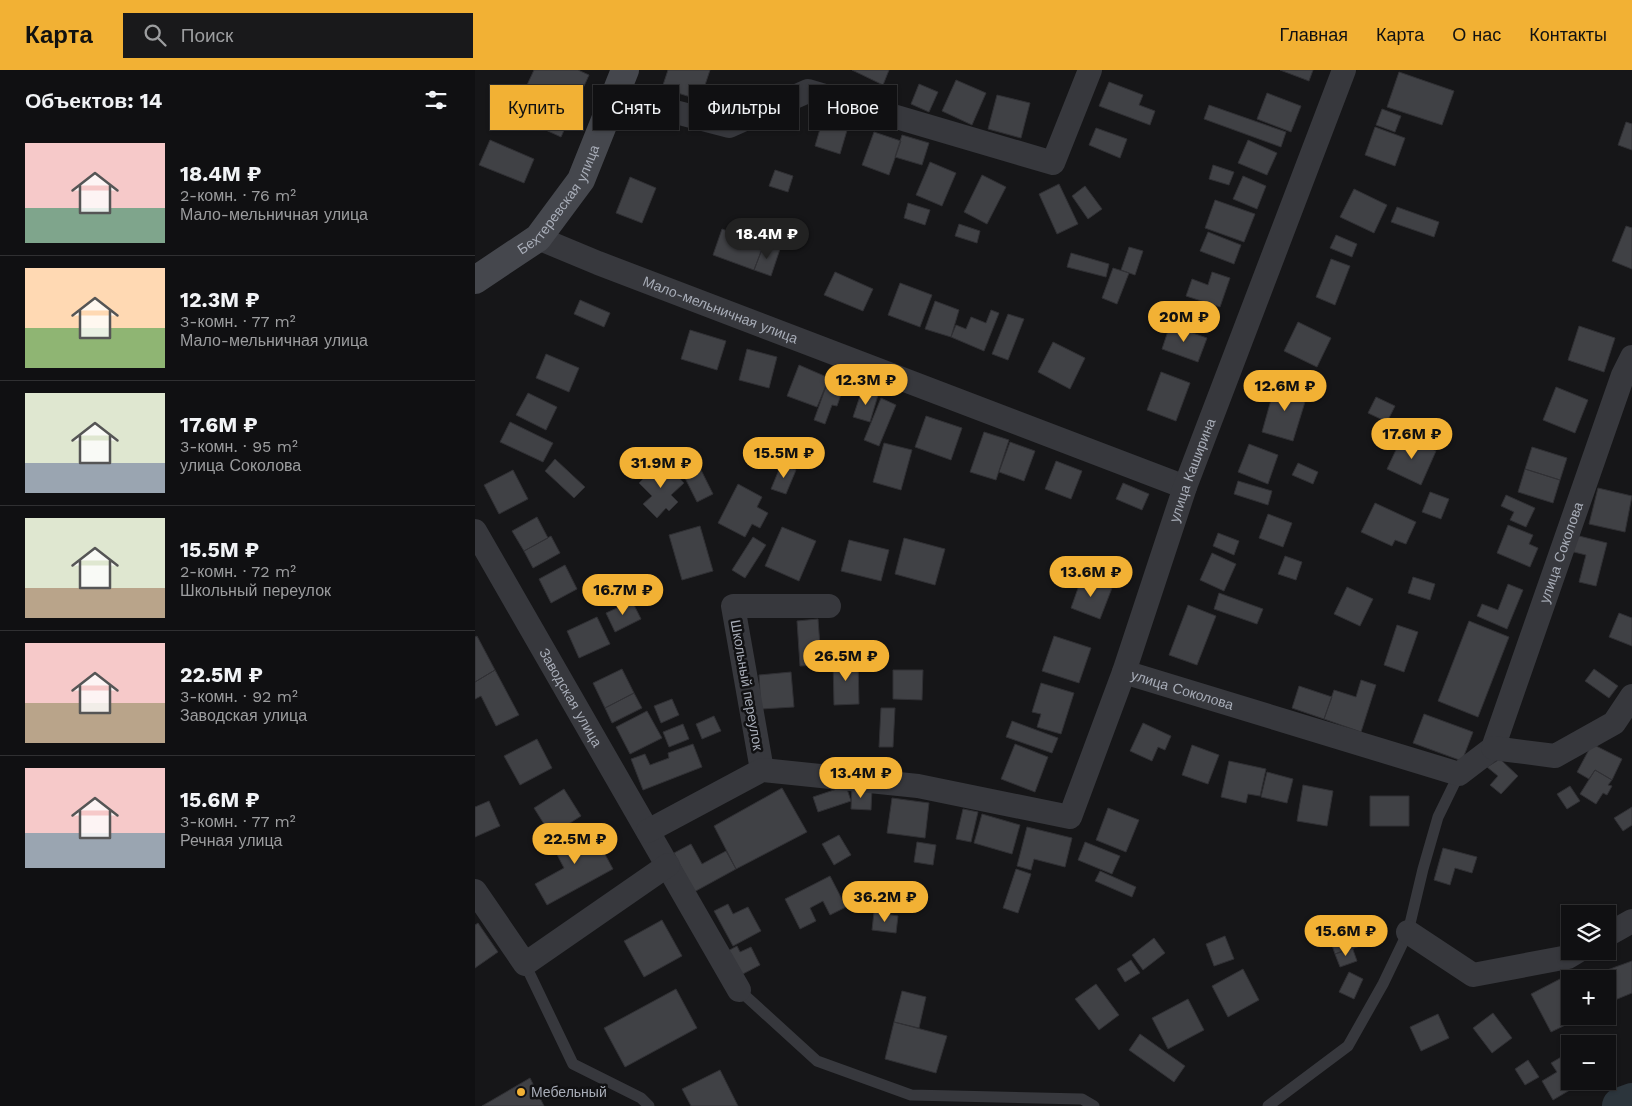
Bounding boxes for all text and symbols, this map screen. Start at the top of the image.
search box [123,13,473,58]
text: Карта [25,21,93,49]
icon: search [141,21,169,49]
text: Поиск [181,24,233,47]
text: Главная [1279,24,1348,45]
text: Карта [1376,24,1424,45]
text: О нас [1452,24,1501,45]
text: Контакты [1529,24,1607,45]
chip: Купить [490,85,583,130]
chip: Снять [593,85,679,130]
chip: Фильтры [689,85,799,130]
chip: Новое [809,85,897,130]
icon: filters [422,86,450,114]
text: Объектов: 14 [25,88,162,113]
street label: Бехтеревская улица [514,142,602,257]
text: 18.4M ₽ [180,161,261,186]
icon: home [65,163,125,223]
text: 2-комн. · 76 m² [180,186,296,205]
text: Мало-мельничная улица [180,205,368,224]
pin: 18.4M ₽ [721,218,813,260]
text: 18.4M ₽ [736,224,798,243]
street label: Мало-мельничная улица [641,273,800,347]
text: 12.3M ₽ [180,287,260,312]
icon: home [65,288,125,348]
pin: 20M ₽ [1149,300,1219,343]
text: 20M ₽ [1159,307,1209,326]
text: 3-комн. · 77 m² [180,312,296,331]
text: Мало-мельничная улица [180,331,368,350]
pin: 12.3M ₽ [820,364,912,406]
text: 12.3M ₽ [836,370,896,389]
pin: 12.6M ₽ [1239,370,1331,412]
text: 12.6M ₽ [1255,376,1315,395]
text: 17.6M ₽ [180,412,258,437]
icon: home [65,413,125,473]
street label: улица Каширина [1166,416,1219,524]
pin: 17.6M ₽ [1366,418,1458,460]
text: 17.6M ₽ [1382,424,1442,443]
pin: 15.5M ₽ [738,436,830,479]
text: 3-комн. · 95 m² [180,437,298,456]
text: 15.5M ₽ [754,443,814,462]
pin: 31.9M ₽ [615,446,707,489]
text: 31.9M ₽ [630,453,692,472]
text: улица Соколова [180,456,301,475]
street label: улица Соколова [1536,500,1586,605]
text: 15.5M ₽ [180,537,259,562]
icon: home [65,538,125,598]
pin: 13.6M ₽ [1045,556,1137,598]
text: 2-комн. · 72 m² [180,562,296,581]
text: 13.6M ₽ [1061,562,1121,581]
pin: 16.7M ₽ [577,574,669,616]
text: 16.7M ₽ [593,580,653,599]
text: Школьный переулок [180,581,331,600]
street label: Школьный переулок [728,619,767,752]
pin: 26.5M ₽ [800,640,892,682]
street label: Заводская улица [536,645,606,750]
text: 26.5M ₽ [814,646,878,665]
text: 22.5M ₽ [180,662,263,687]
icon: home [65,663,125,723]
street label: улица Соколова [1129,667,1236,713]
text: 3-комн. · 92 m² [180,687,298,706]
text: Заводская улица [180,706,307,725]
pin: 13.4M ₽ [815,756,907,799]
text: 13.4M ₽ [830,763,892,782]
text: 15.6M ₽ [180,787,260,812]
icon: home [65,788,125,848]
text: 3-комн. · 77 m² [180,812,296,831]
pin: 22.5M ₽ [529,822,621,865]
text: 22.5M ₽ [543,829,607,848]
text: Речная улица [180,831,283,850]
pin: 36.2M ₽ [839,880,931,923]
text: 36.2M ₽ [853,887,917,906]
map controls [1561,905,1616,1090]
button: layers [1561,905,1616,960]
pin: 15.6M ₽ [1300,914,1392,957]
text: 15.6M ₽ [1316,921,1376,940]
button: + [1561,970,1616,1025]
button: − [1561,1035,1616,1090]
place label: Мебельный [531,1084,607,1100]
marker: Мебельный [515,1086,527,1098]

